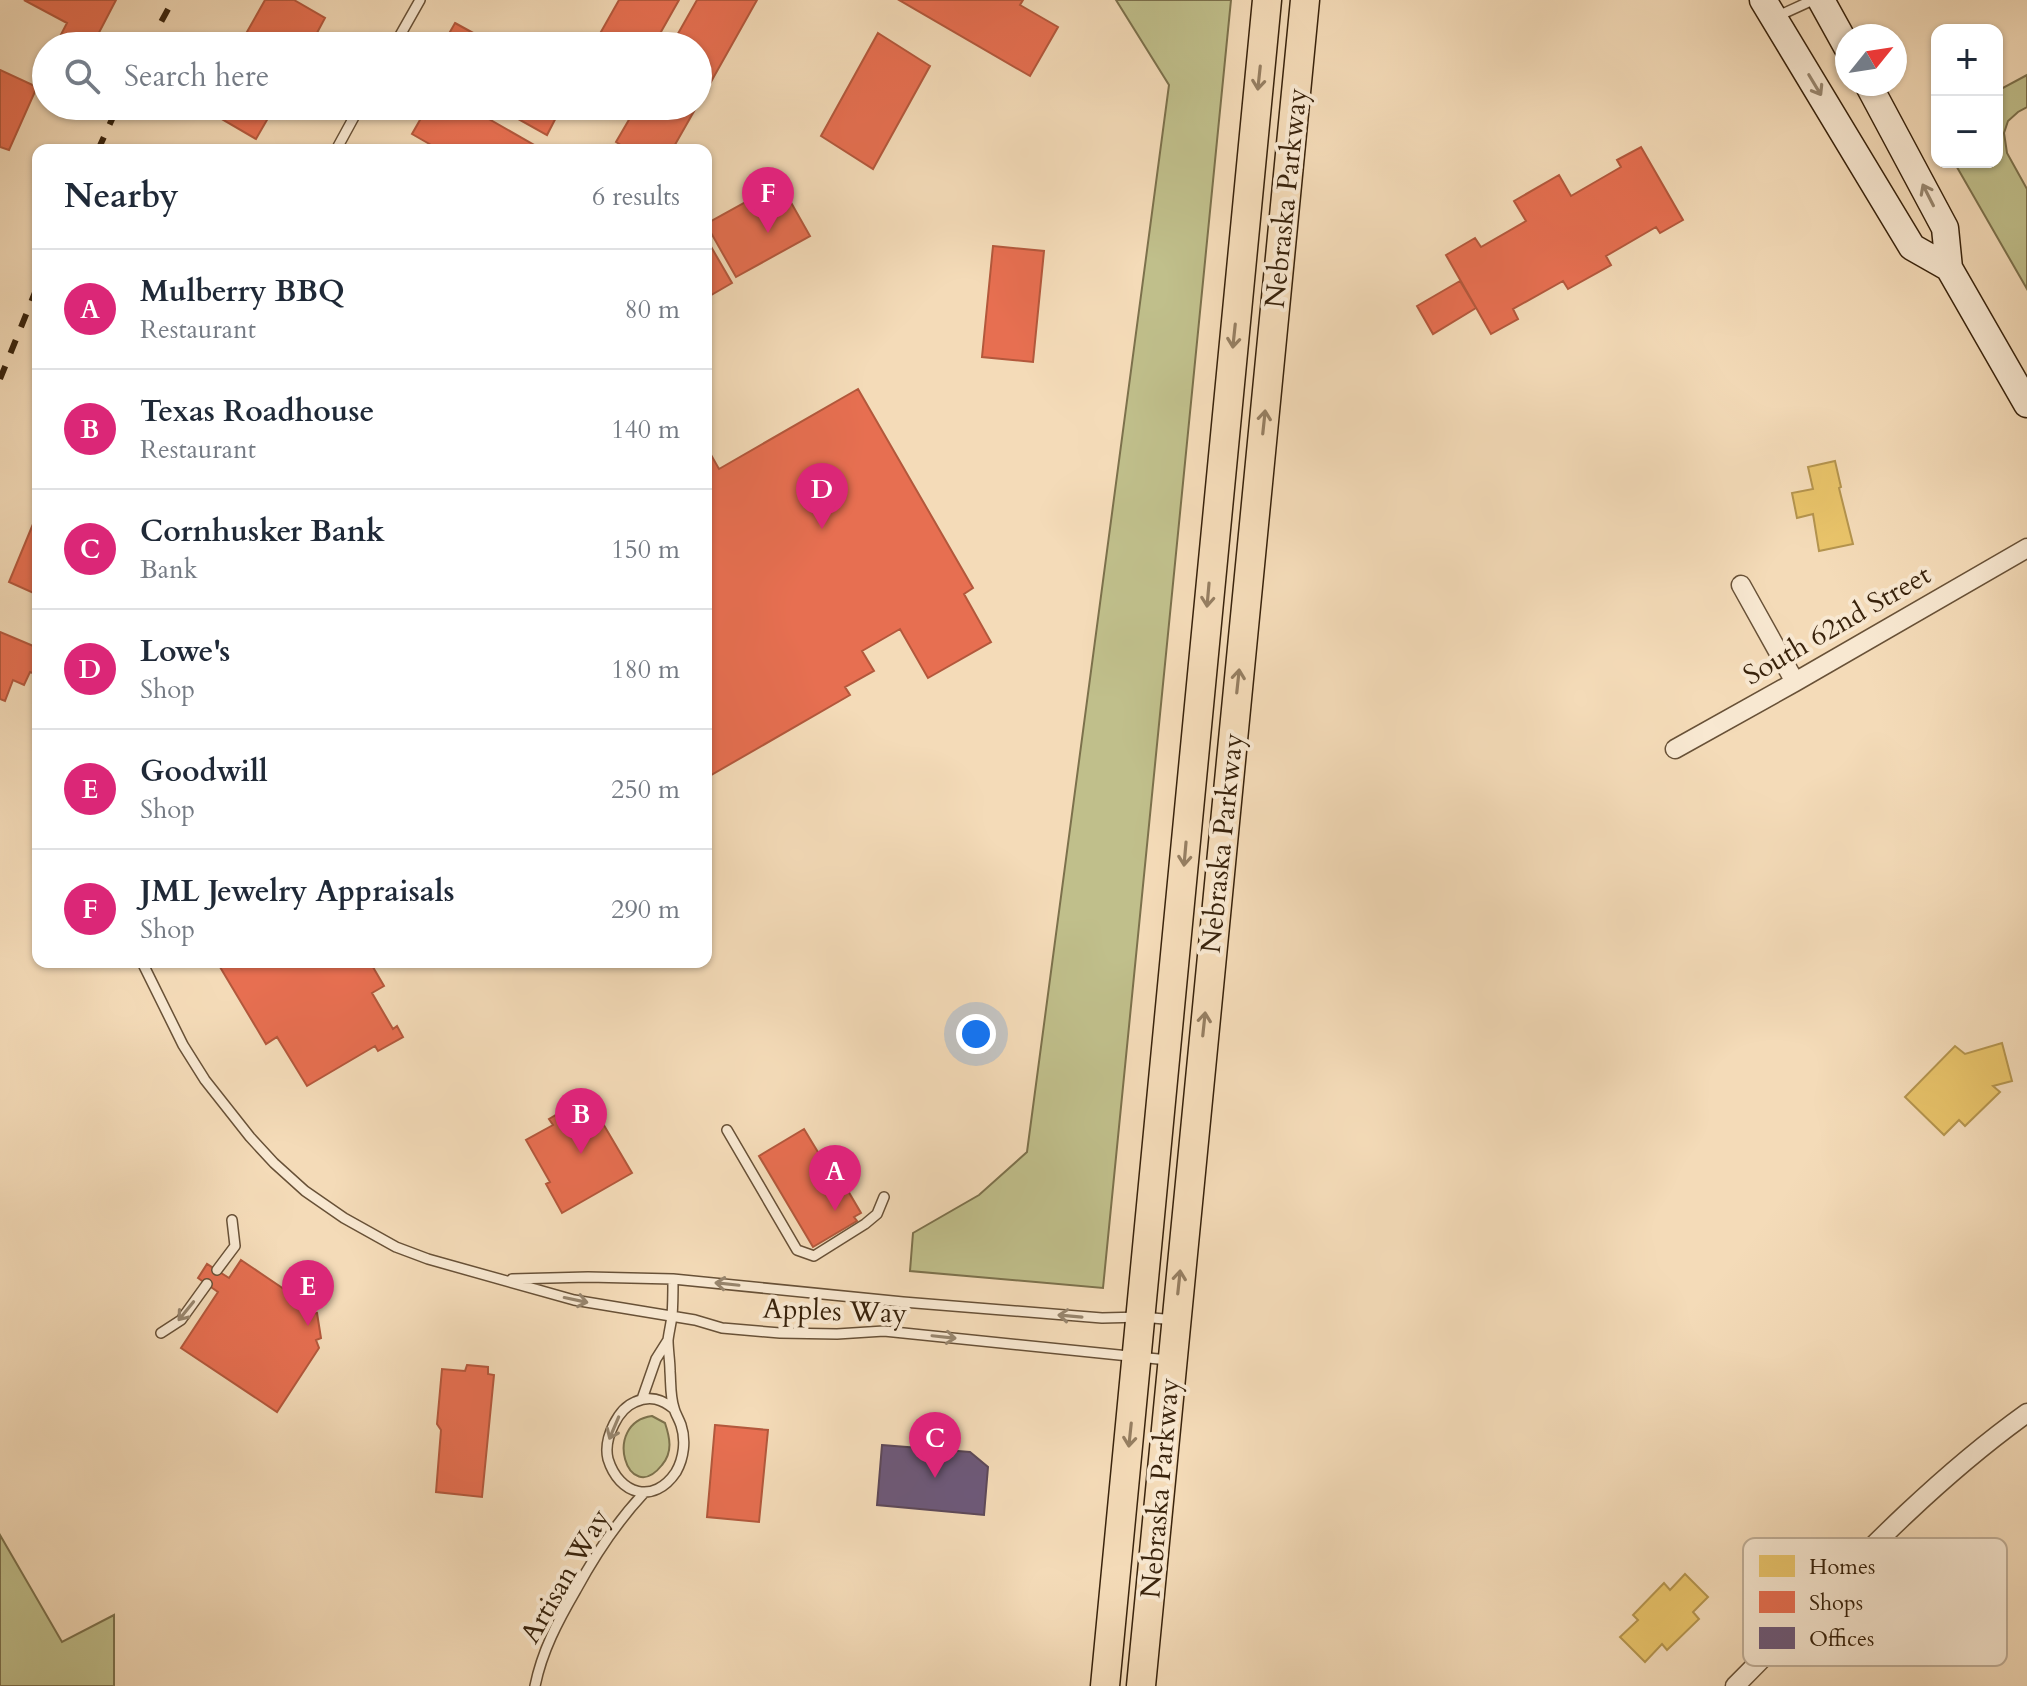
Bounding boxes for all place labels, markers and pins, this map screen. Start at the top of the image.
pin: F [742,167,794,233]
pin: D [796,463,848,529]
pin: B [555,1088,607,1154]
pin: A [809,1145,861,1211]
pin: E [282,1260,334,1326]
pin: C [909,1412,961,1478]

